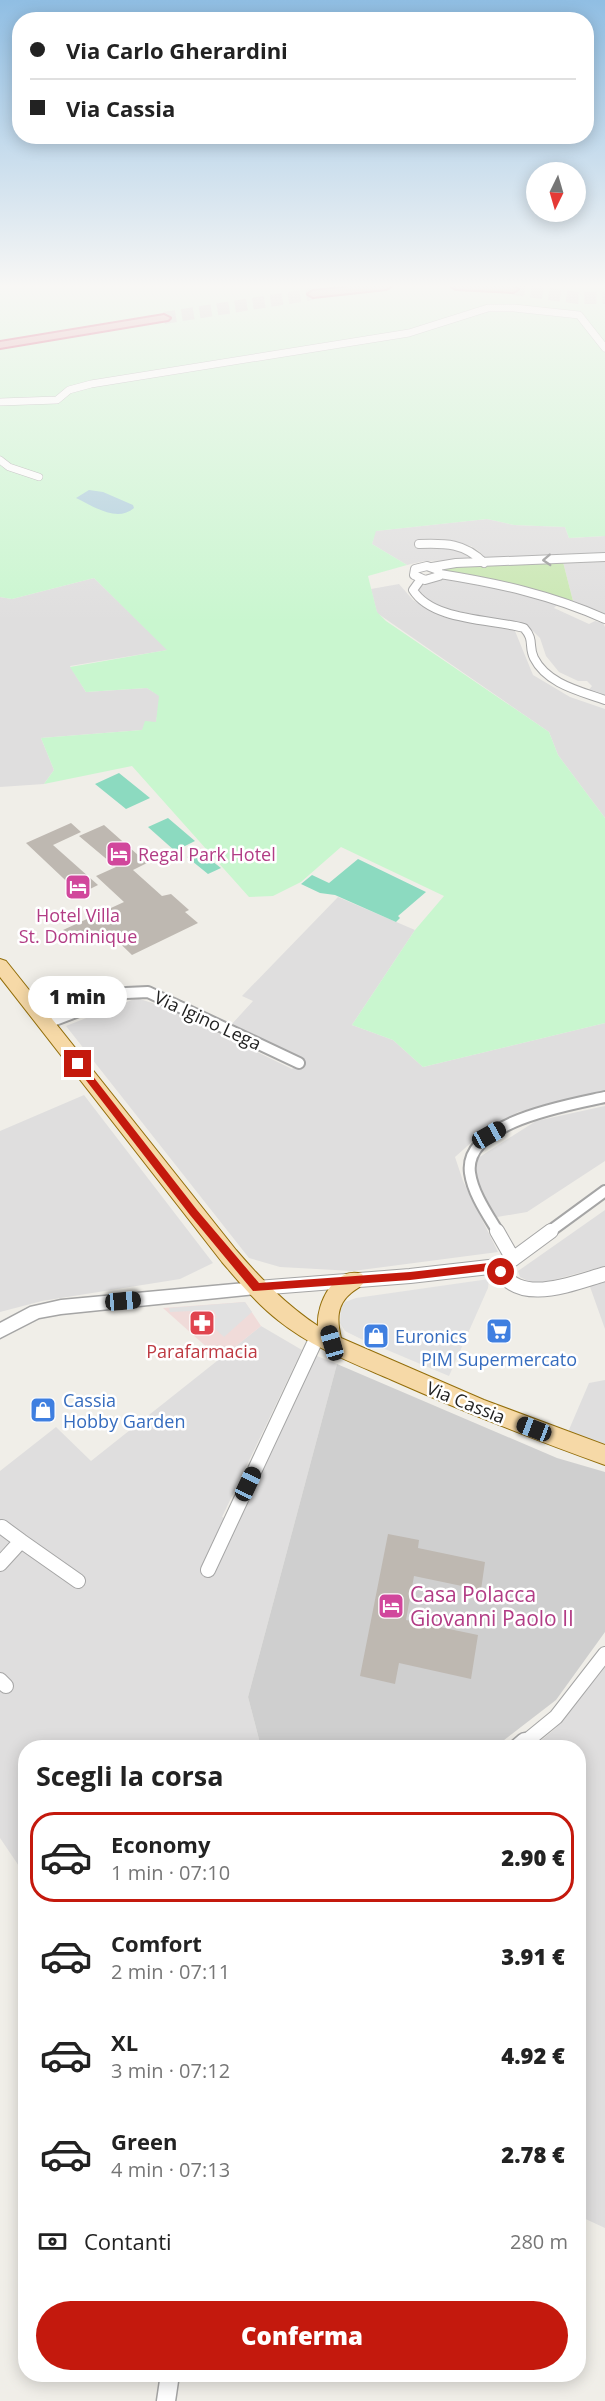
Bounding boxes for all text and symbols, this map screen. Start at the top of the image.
text: Via Carlo Gherardini [66,35,288,65]
text: Via Cassia [66,93,175,123]
north arrow [526,162,586,222]
map controls [526,162,586,222]
one-way arrow [542,553,551,566]
hotel icon: Regal Park Hotel [104,839,134,869]
place label: Regal Park Hotel [138,842,276,866]
hotel icon: Hotel Villa St. Dominique [63,872,93,902]
place label: Hotel Villa St. Dominique [19,903,137,948]
callout: 1 min [28,977,128,1019]
text: 1 min [49,983,106,1010]
street label: Via Igino Lega [151,985,265,1055]
route end [64,1050,91,1077]
car [469,1118,509,1152]
route start [487,1258,514,1285]
car [104,1290,142,1312]
pharmacy icon: Parafarmacia [187,1308,217,1338]
supermarket icon: PIM Supermercato [484,1316,514,1346]
shop icon: Euronics [361,1321,391,1351]
car [318,1323,346,1363]
place label: Euronics [395,1324,467,1348]
place label: Parafarmacia [146,1339,258,1363]
place label: PIM Supermercato [421,1347,577,1371]
street label: Via Cassia [423,1375,509,1429]
place label: Cassia Hobby Garden [63,1388,185,1433]
shop icon: Cassia Hobby Garden [28,1395,58,1425]
car [514,1414,554,1444]
car [232,1464,264,1504]
place label: Casa Polacca Giovanni Paolo II [410,1580,574,1632]
hotel icon: Casa Polacca Giovanni Paolo II [376,1591,406,1621]
text: Scegli la corsa [36,1757,224,1794]
text: Economy [111,1829,210,1859]
icon: car [39,1830,93,1884]
text: 2.90 € [501,1842,565,1872]
text: 1 min · 07:10 [111,1859,230,1886]
text: Comfort [111,1928,202,1958]
icon: car [39,1929,93,1983]
text: 3.91 € [501,1941,565,1971]
text: 2 min · 07:11 [111,1958,230,1985]
text: XL [111,2027,138,2057]
icon: car [39,2028,93,2082]
text: 4.92 € [501,2040,565,2070]
text: 3 min · 07:12 [111,2057,230,2084]
text: Green [111,2126,177,2156]
icon: car [39,2127,93,2181]
text: 2.78 € [501,2139,565,2169]
text: 4 min · 07:13 [111,2156,230,2183]
icon: cash [36,2225,69,2258]
text: Contanti [84,2226,172,2256]
text: 280 m [510,2228,568,2255]
button: Conferma [36,2301,568,2370]

